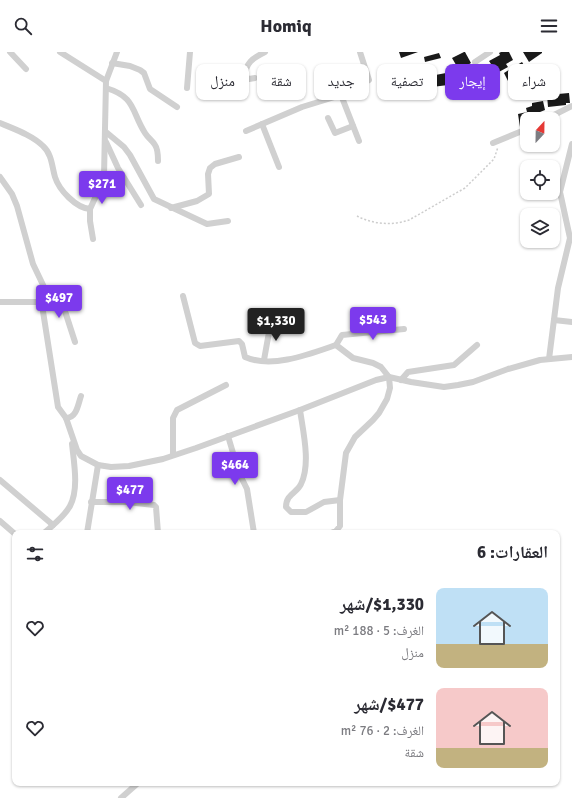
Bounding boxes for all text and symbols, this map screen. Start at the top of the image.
icon: search [12,15,34,37]
text: Homiq [260,15,312,37]
icon: menu [538,15,560,37]
chip: منزل [196,64,249,100]
chip: شقة [257,64,306,100]
chip: جديد [314,64,369,100]
chip: تصفية [377,64,437,100]
chip: إيجار [445,64,500,100]
chip: شراء [508,64,560,100]
north arrow [520,112,560,152]
map controls [520,112,560,248]
button: locate [520,160,560,200]
pin: $271 [78,171,126,205]
text: $271 [88,176,116,192]
button: layers [520,208,560,248]
pin: $497 [35,285,83,319]
text: $497 [45,290,73,306]
pin: $543 [349,307,397,341]
pin: $1,330 [243,308,309,342]
text: $543 [359,312,387,328]
text: $1,330 [257,313,295,329]
pin: $464 [211,452,259,486]
text: $464 [221,457,249,473]
pin: $477 [106,477,154,511]
text: $477 [116,482,144,498]
text: العقارات: 6 [477,542,548,563]
icon: filters [24,543,46,565]
text: $1,330/شهر [340,594,424,615]
icon: home [468,604,516,652]
icon: heart [24,617,46,639]
text: الغرف: 5 · 188 m² [334,623,424,639]
text: منزل [401,645,424,661]
text: $477/شهر [354,694,424,715]
icon: home [468,704,516,752]
icon: heart [24,717,46,739]
text: الغرف: 2 · 76 m² [341,723,424,739]
text: شقة [405,745,424,761]

